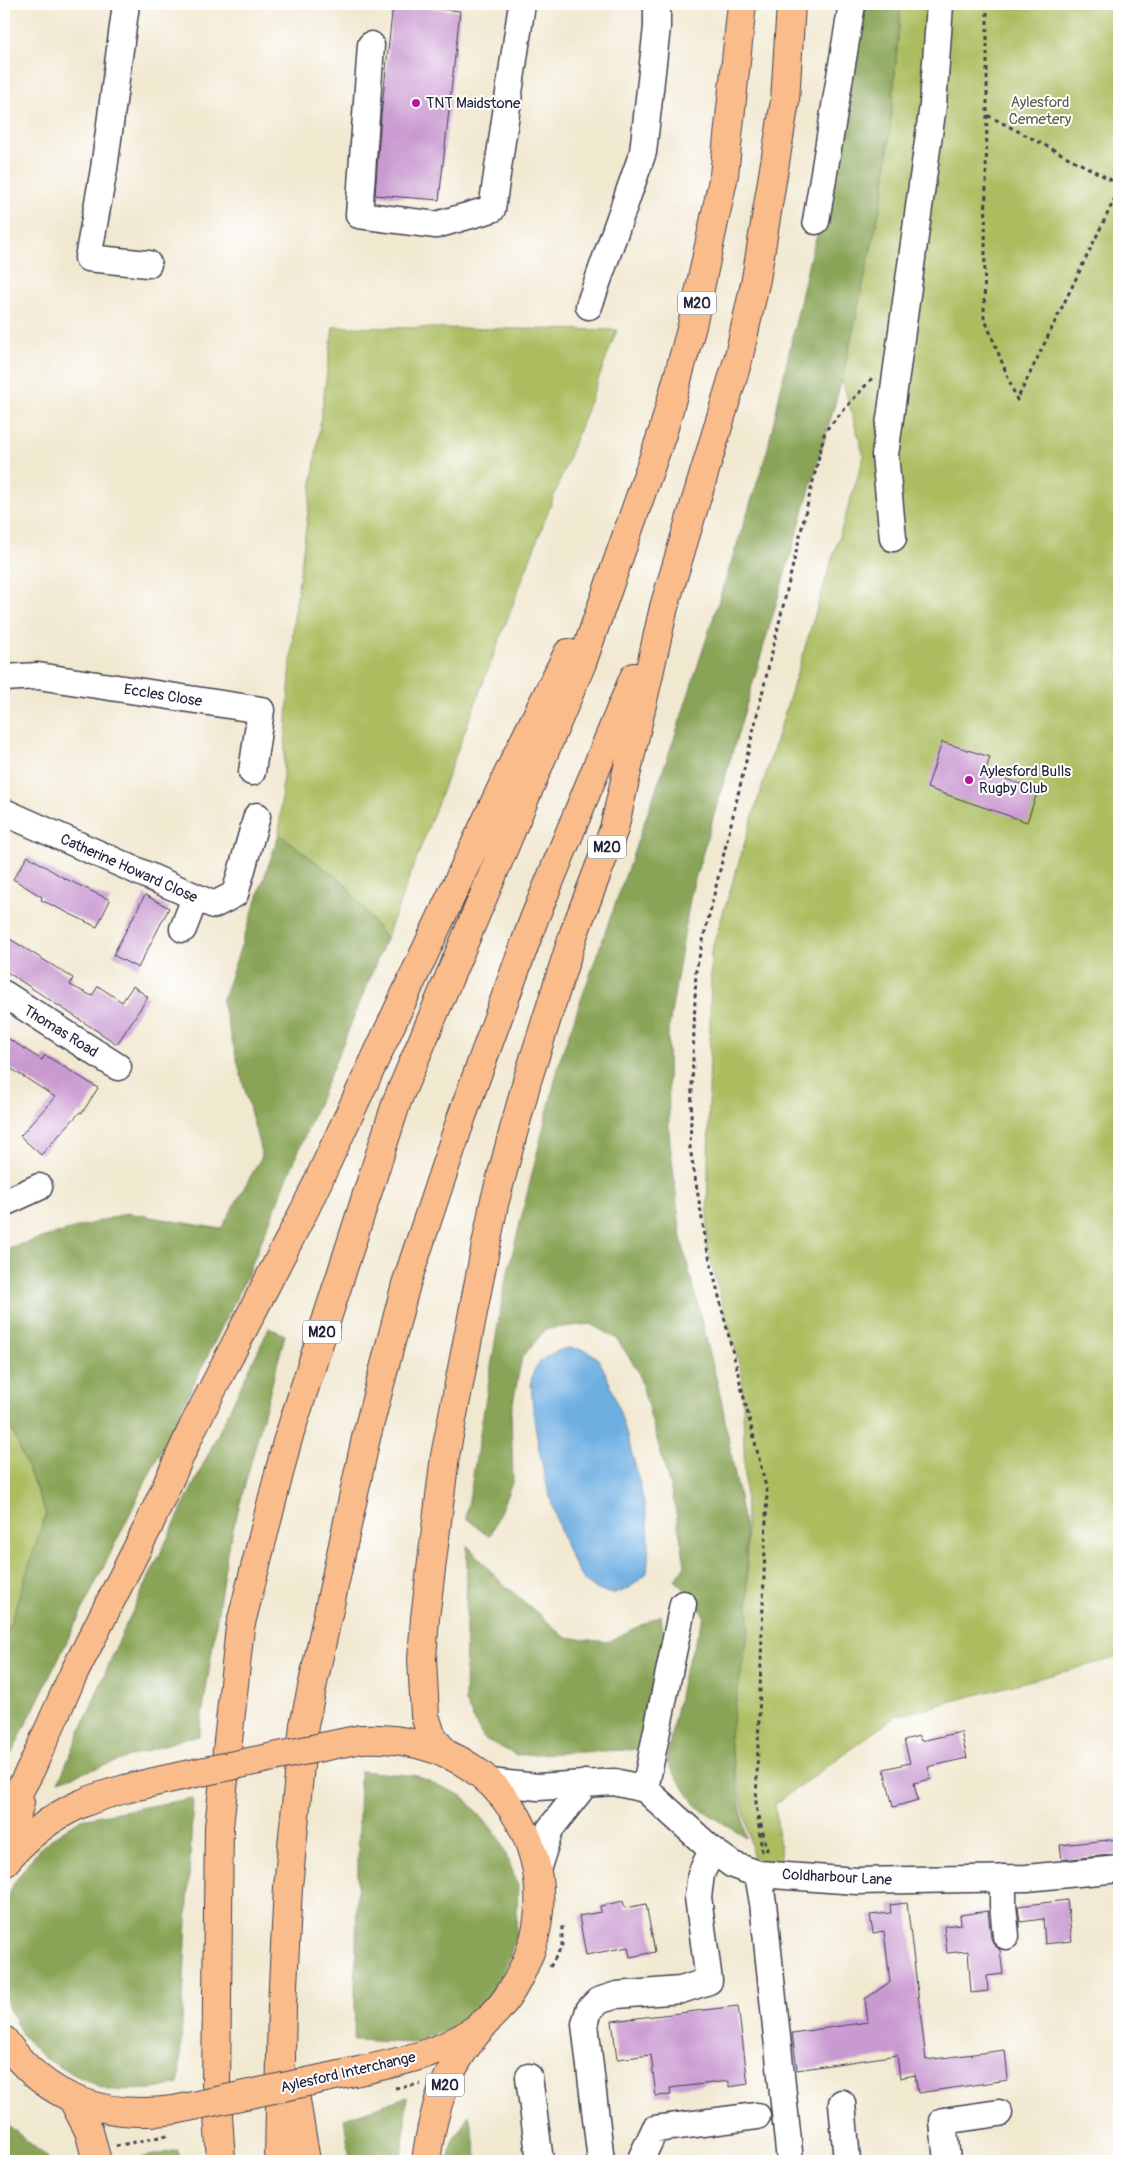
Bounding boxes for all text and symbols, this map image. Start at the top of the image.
park label: Aylesford Cemetery [1009,93,1072,129]
place label: TNT Maidstone [426,94,521,113]
marker: TNT Maidstone [410,97,422,109]
road number: M20 [678,292,716,314]
street label: Eccles Close [122,680,204,711]
place label: Aylesford Bulls Rugby Club [979,762,1071,798]
marker: Aylesford Bulls Rugby Club [963,774,975,786]
street label: Catherine Howard Close [57,830,201,908]
road number: M20 [588,836,626,859]
street label: Thomas Road [20,1001,102,1062]
road number: M20 [303,1320,341,1344]
street label: Coldharbour Lane [782,1865,893,1890]
street label: Aylesford Interchange [279,2048,418,2097]
road number: M20 [426,2074,464,2096]

